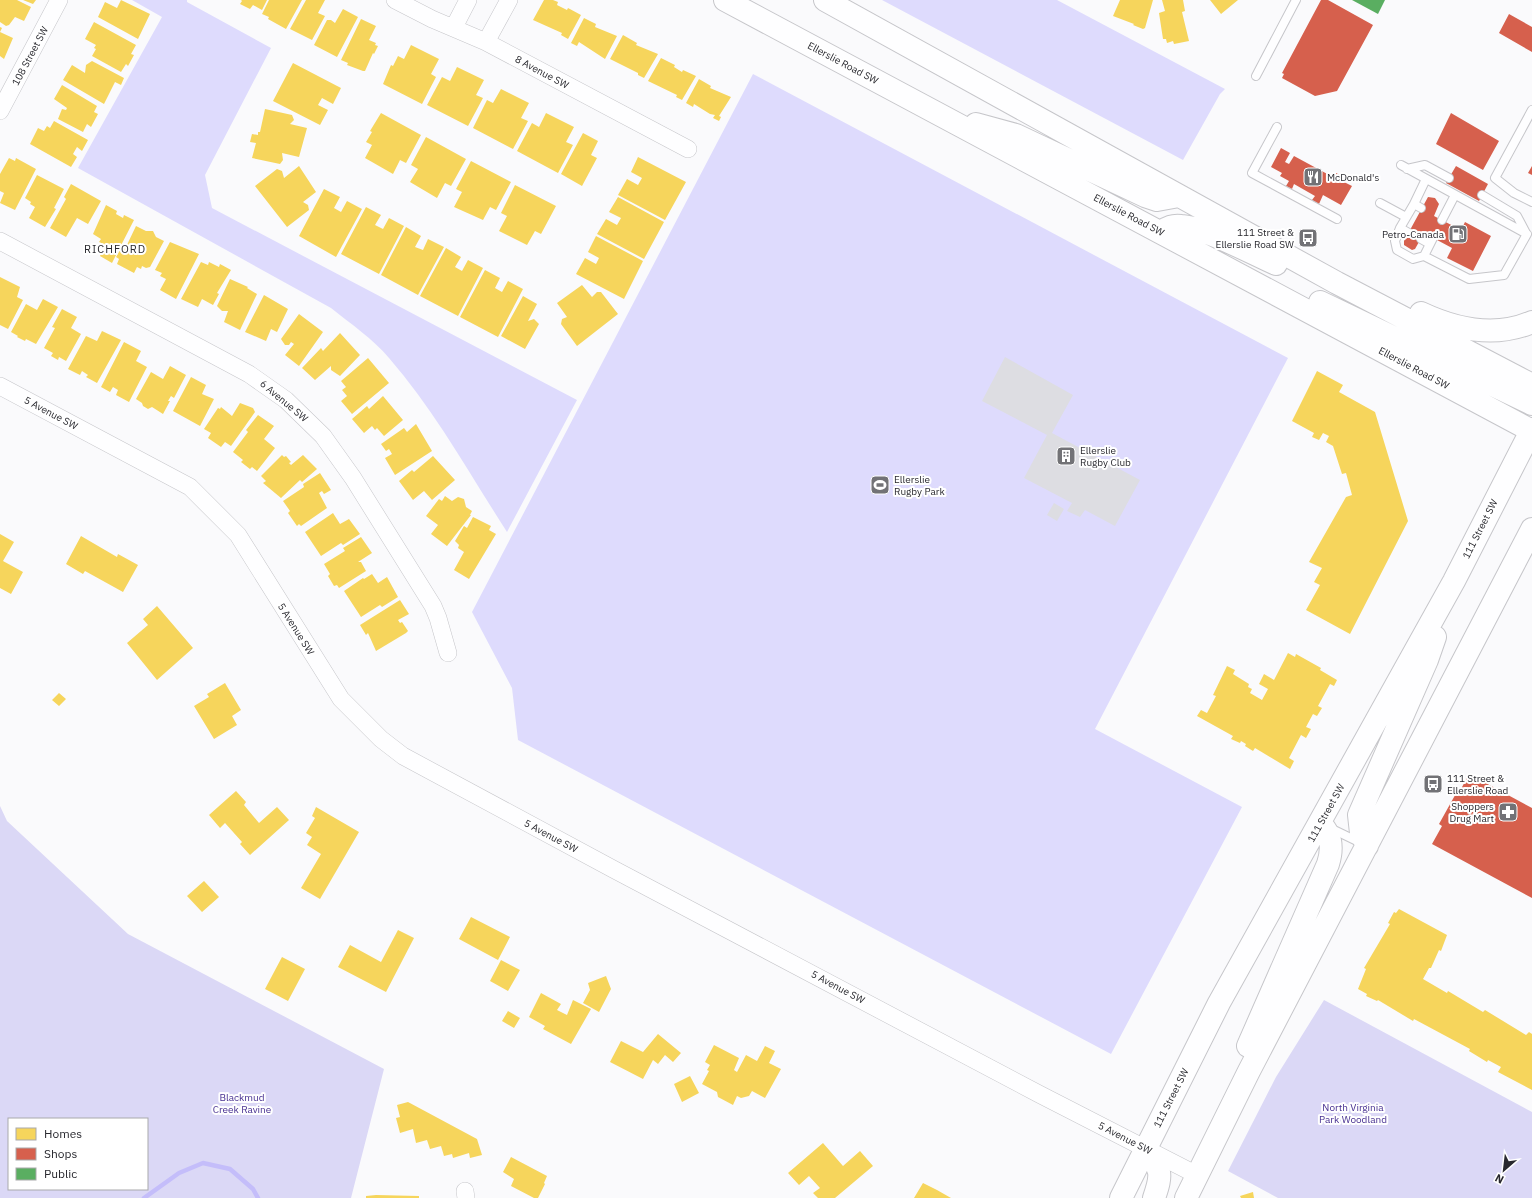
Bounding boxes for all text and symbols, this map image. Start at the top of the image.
street label: 108 Street SW [9,24,51,88]
street label: Ellerslie Road SW [805,39,881,87]
street label: 8 Avenue SW [513,52,571,92]
restaurant icon: McDonald's [1302,166,1324,188]
place label: McDonald's [1327,171,1379,184]
street label: Ellerslie Road SW [1091,191,1167,239]
fuel station icon: Petro-Canada [1447,223,1469,245]
place label: 111 Street & Ellerslie Road SW [1216,226,1294,251]
bus stop icon: 111 Street & Ellerslie Road SW [1297,227,1319,249]
place label: Petro-Canada [1382,228,1445,241]
district label: RICHFORD [84,242,146,256]
street label: Ellerslie Road SW [1376,344,1452,392]
street label: 6 Avenue SW [257,377,311,425]
street label: 5 Avenue SW [22,393,80,433]
place label: Ellerslie Rugby Club [1080,444,1131,469]
building icon: Ellerslie Rugby Club [1055,445,1077,467]
place label: Ellerslie Rugby Park [894,473,945,498]
sports icon: Ellerslie Rugby Park [869,474,891,496]
street label: 111 Street SW [1459,497,1501,561]
street label: 5 Avenue SW [275,601,317,657]
place label: 111 Street & Ellerslie Road [1447,772,1508,797]
bus stop icon: 111 Street & Ellerslie Road [1422,773,1444,795]
street label: 111 Street SW [1305,781,1347,845]
place label: Shoppers Drug Mart [1450,800,1494,825]
pharmacy icon: Shoppers Drug Mart [1497,801,1519,823]
street label: 5 Avenue SW [522,816,580,856]
street label: 5 Avenue SW [809,967,867,1007]
street label: 111 Street SW [1150,1066,1192,1130]
park label: Blackmud Creek Ravine [213,1091,272,1116]
park label: North Virginia Park Woodland [1319,1101,1387,1126]
legend [8,1118,148,1190]
street label: 5 Avenue SW [1096,1119,1154,1157]
text: Homes [44,1126,82,1141]
text: Shops [44,1146,77,1161]
north arrow [1484,1150,1524,1190]
text: Public [44,1166,77,1181]
text: N [1492,1171,1506,1187]

